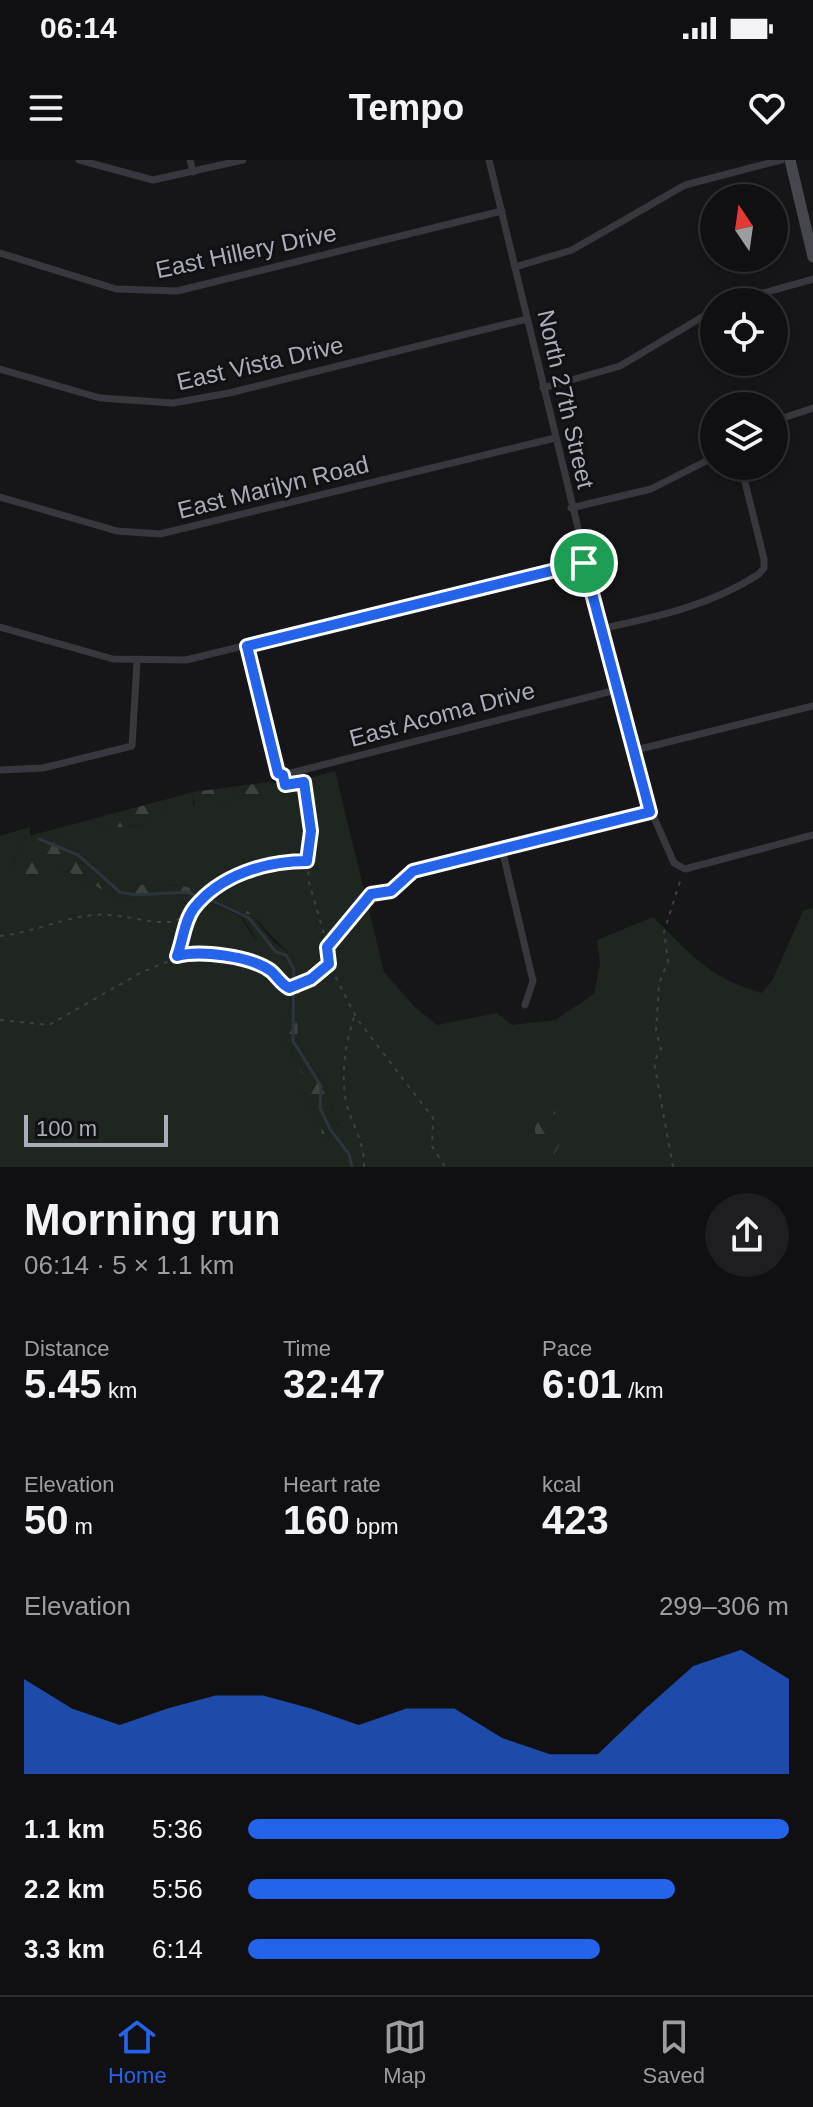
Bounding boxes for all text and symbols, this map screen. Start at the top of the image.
text: 06:14 [40,11,117,44]
icon: menu [24,86,68,130]
icon: heart [745,86,789,130]
text: Tempo [349,87,464,128]
north arrow [700,184,788,272]
map controls [700,184,788,480]
street label: East Hillery Drive [153,219,339,283]
button: locate [700,288,788,376]
street label: North 27th Street [532,307,600,491]
street label: East Vista Drive [174,331,346,395]
button: layers [700,392,788,480]
street label: East Marilyn Road [175,450,371,524]
pin [550,529,618,597]
icon: arrive [562,541,606,585]
street label: East Acoma Drive [346,676,538,752]
scale bar [24,1111,168,1147]
text: 100 m [36,1116,97,1141]
button: share [705,1193,789,1277]
text: Morning run [24,1195,281,1244]
text: 06:14 · 5 × 1.1 km [24,1250,234,1280]
text: Distance [24,1336,110,1361]
text: Time [283,1336,331,1361]
text: Pace [542,1336,592,1361]
text: 5.45 [24,1362,102,1406]
text: 32:47 [283,1362,385,1406]
text: 6:01 [542,1362,622,1406]
text: km [102,1378,137,1403]
text: /km [622,1378,664,1403]
text: Elevation [24,1472,115,1497]
text: Heart rate [283,1472,381,1497]
text: kcal [542,1472,581,1497]
text: 50 [24,1498,69,1542]
text: 160 [283,1498,350,1542]
text: 423 [542,1498,609,1542]
text: m [69,1514,93,1539]
text: bpm [350,1514,399,1539]
text: Elevation [24,1591,131,1621]
text: 299–306 m [659,1591,789,1621]
text: 1.1 km [24,1814,105,1844]
text: 5:36 [152,1814,203,1844]
text: 2.2 km [24,1874,105,1904]
text: 5:56 [152,1874,203,1904]
text: 3.3 km [24,1934,105,1964]
text: 6:14 [152,1934,203,1964]
tab: Home [108,2015,167,2089]
tab: Map [383,2015,427,2089]
tab: Saved [643,2015,705,2089]

